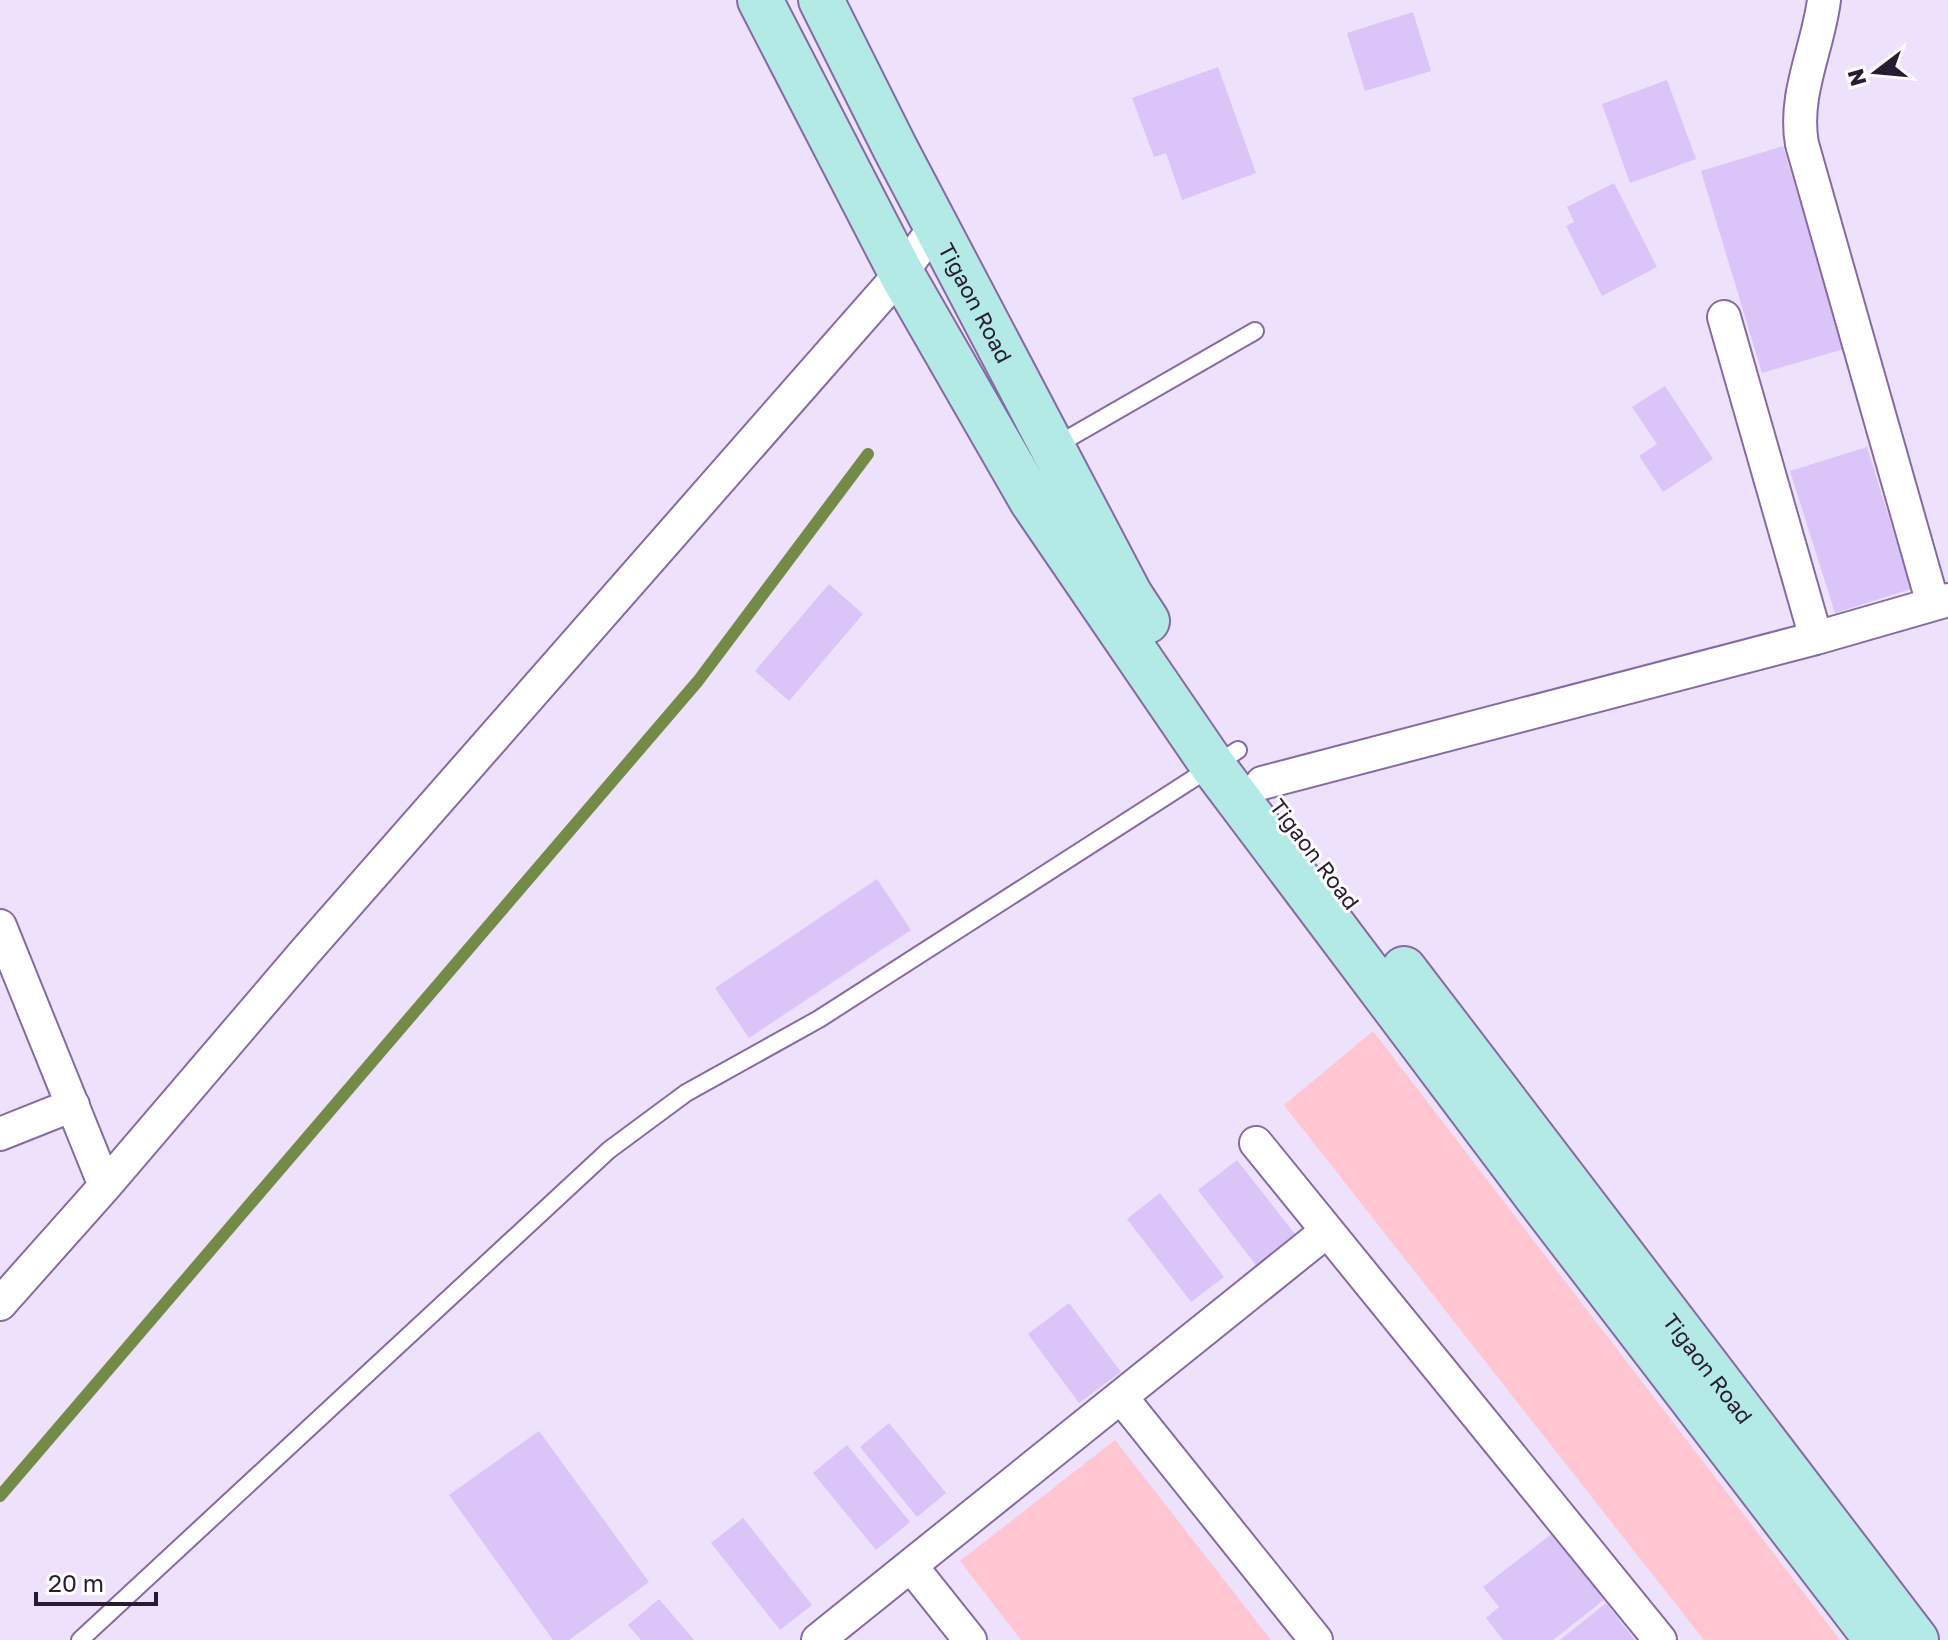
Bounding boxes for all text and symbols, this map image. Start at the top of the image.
north arrow [1836,32,1916,112]
text: N [1841,66,1872,89]
street label: Tigaon Road [934,238,1019,367]
street label: Tigaon Road [1265,793,1365,915]
street label: Tigaon Road [1658,1308,1759,1429]
scale bar [36,1556,156,1606]
text: 20 m [48,1568,104,1597]

